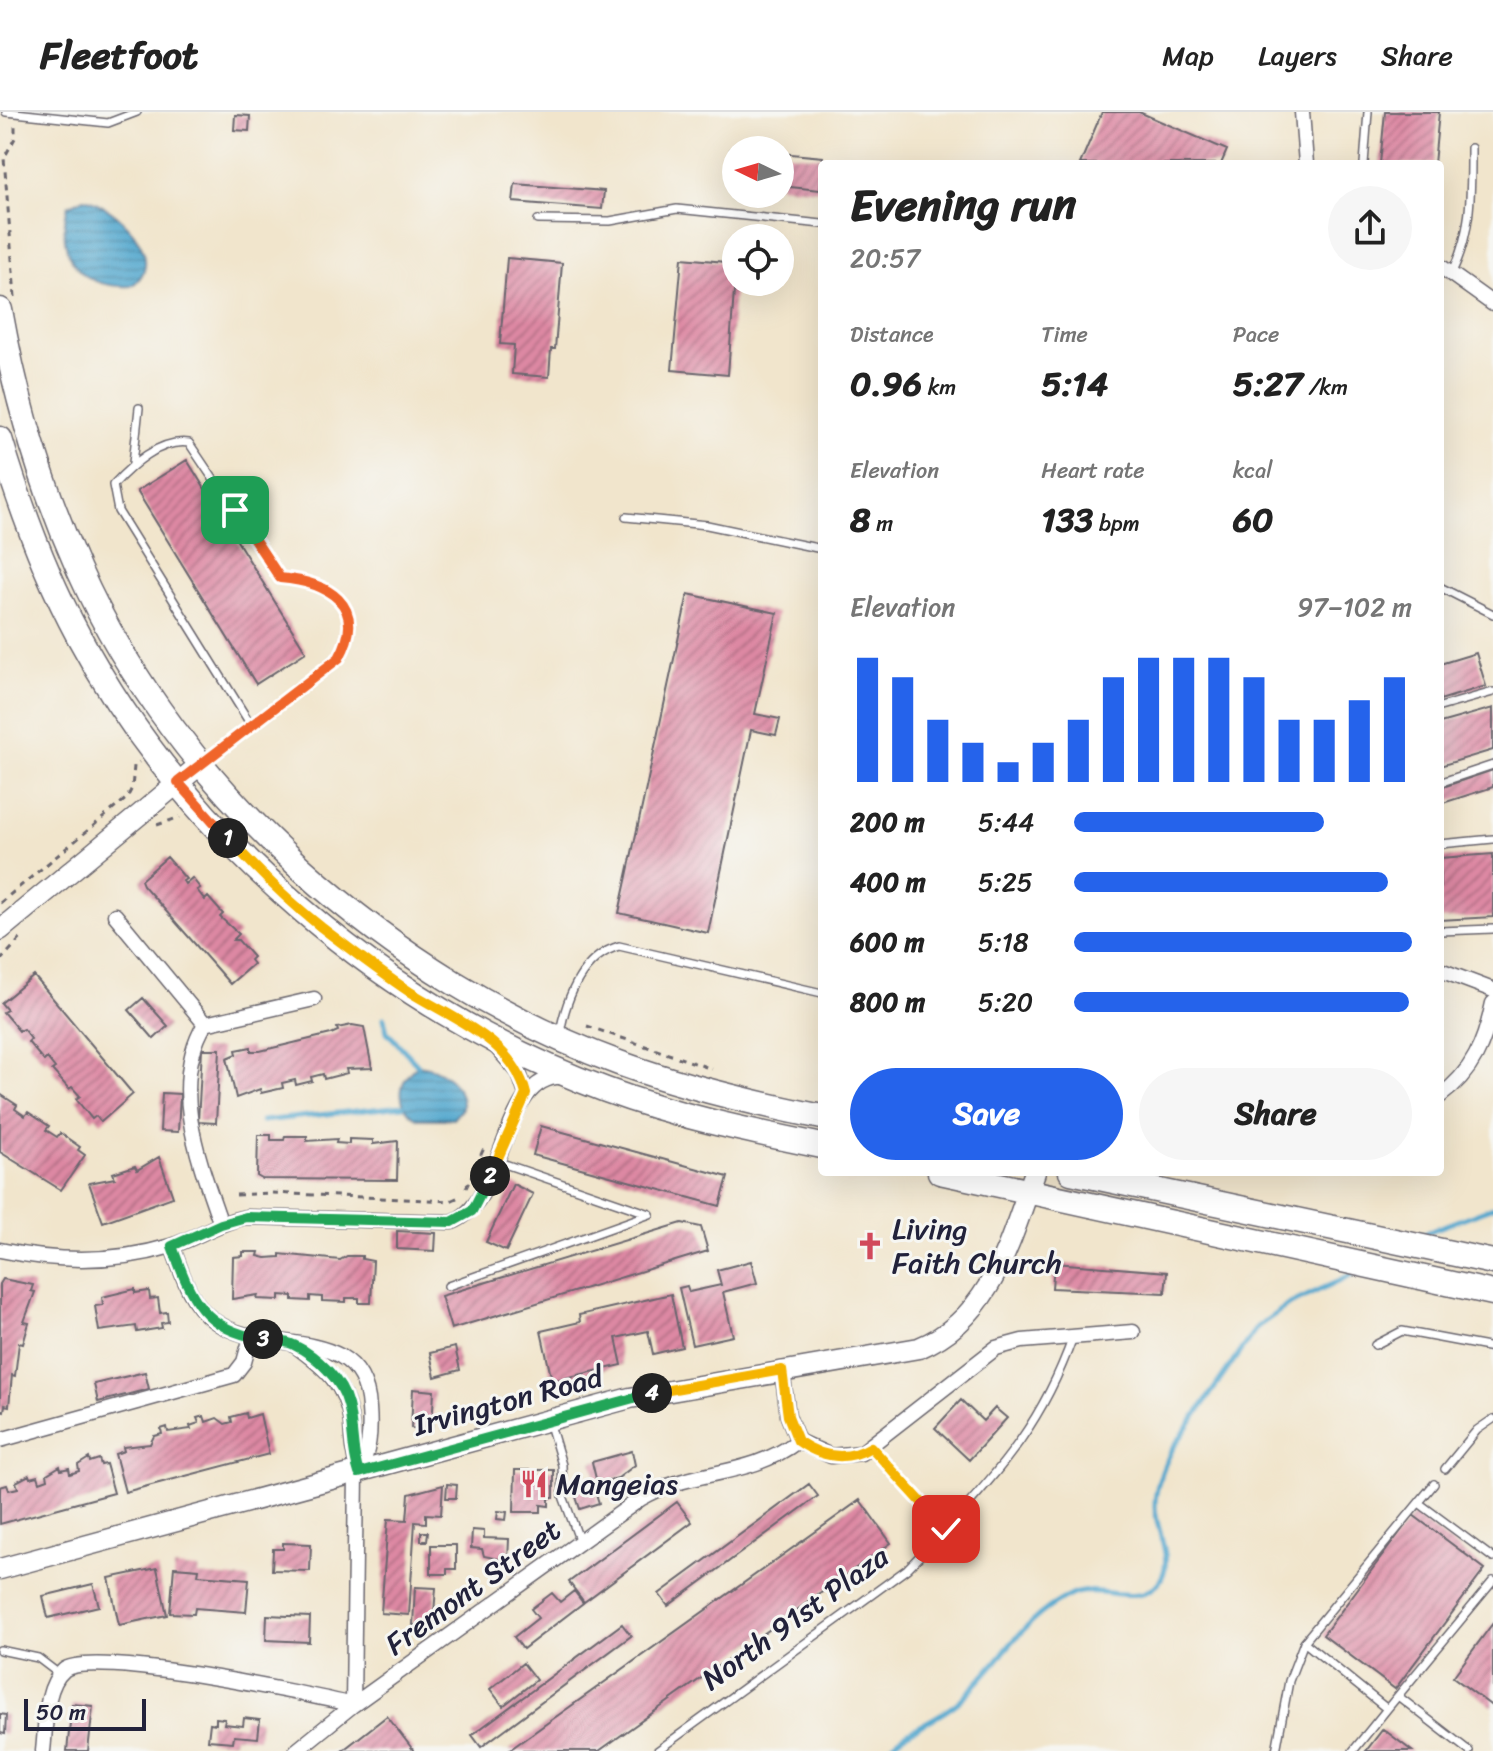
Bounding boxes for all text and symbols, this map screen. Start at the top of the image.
text: Fleetfoot [40,22,198,89]
text: Map [1162,31,1214,80]
text: Layers [1258,31,1337,80]
text: Share [1381,31,1453,80]
north arrow [722,136,794,208]
map controls [722,136,794,296]
text: Evening run [850,166,1076,244]
button: share [1328,186,1412,270]
button: locate [722,224,794,296]
text: 20:57 [850,235,920,281]
text: Distance [850,315,934,354]
text: Time [1041,315,1088,354]
text: Pace [1233,315,1279,354]
text: 0.96 [850,354,922,414]
text: 5:14 [1041,354,1108,414]
text: 5:27 [1233,354,1303,414]
text: km [922,368,956,407]
text: /km [1303,368,1348,407]
text: Elevation [850,451,939,490]
text: Heart rate [1041,451,1145,490]
text: kcal [1233,451,1273,490]
pin [201,476,269,544]
icon: arrive [213,488,257,532]
text: 8 [850,490,871,550]
text: 133 [1041,490,1093,550]
text: 60 [1233,490,1273,550]
text: m [871,504,893,543]
text: bpm [1093,504,1140,543]
text: Elevation [850,584,955,630]
text: 97–102 m [1297,584,1412,630]
text: 200 m [850,799,925,845]
text: 5:44 [978,799,1034,845]
pin: 1 [208,818,248,858]
text: 1 [223,818,233,857]
text: 400 m [850,859,926,905]
text: 5:25 [978,859,1033,905]
text: 600 m [850,919,924,965]
text: 5:18 [978,919,1029,965]
text: 800 m [850,979,925,1025]
text: 5:20 [978,979,1033,1025]
button: Save [850,1068,1123,1160]
button: Share [1139,1068,1412,1160]
pin: 2 [470,1156,510,1196]
text: 2 [484,1156,496,1195]
place label: Living Faith Church [892,1202,1062,1290]
church icon: Living Faith Church [855,1231,885,1261]
pin: 3 [243,1319,283,1359]
text: 3 [257,1319,269,1358]
street label: Irvington Road [406,1349,611,1452]
pin: 4 [632,1373,672,1413]
text: 4 [645,1373,659,1412]
place label: Mangeias [556,1457,679,1511]
restaurant icon: Mangeias [519,1469,549,1499]
pin [912,1495,980,1563]
street label: Fremont Street [373,1504,573,1670]
icon: check [924,1507,968,1551]
street label: North 91st Plaza [689,1530,901,1705]
text: 50 m [36,1693,86,1732]
scale bar [24,1695,146,1731]

